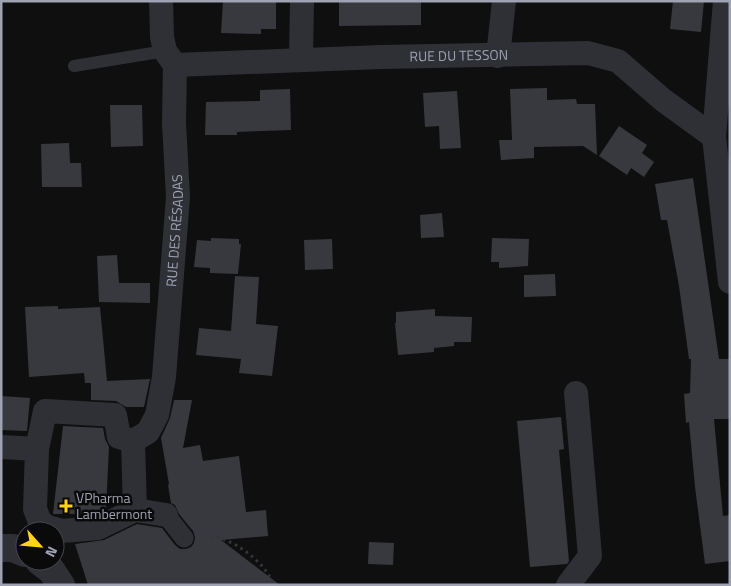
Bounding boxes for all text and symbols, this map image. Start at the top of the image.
street label: RUE DU TESSON [409,44,508,66]
street label: RUE DES RÉSADAS [160,174,188,288]
place label: VPharma Lambermont [76,487,152,524]
marker: VPharma Lambermont [60,500,72,512]
north arrow [15,521,65,571]
text: N [40,543,64,561]

